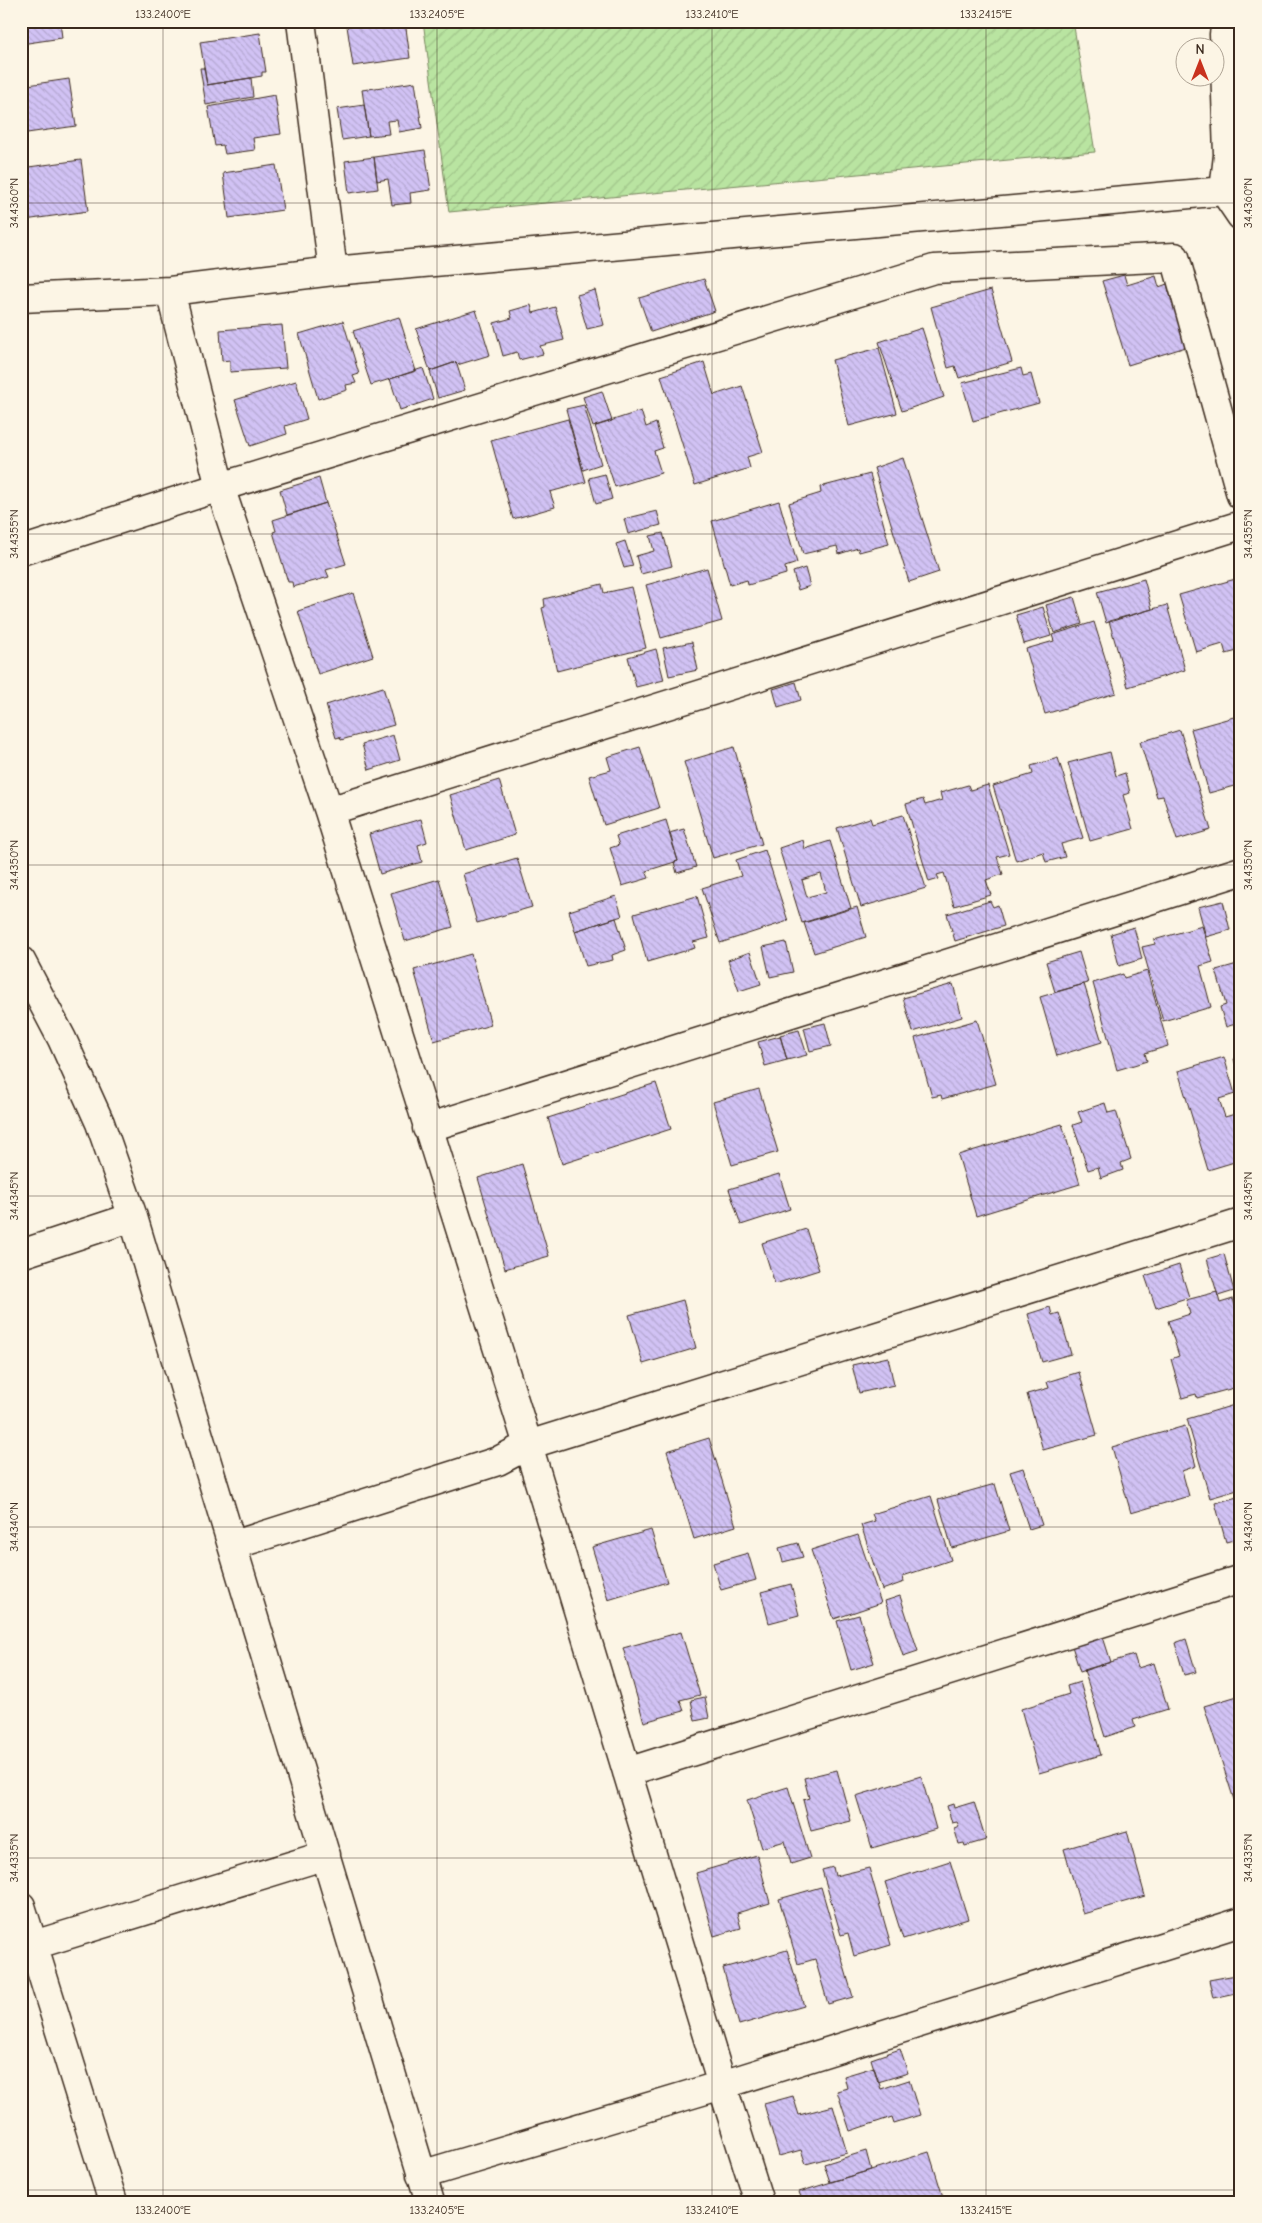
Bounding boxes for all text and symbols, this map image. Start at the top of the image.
text: 133.2400°E [135,7,191,21]
text: 133.2405°E [410,7,464,21]
text: 133.2410°E [685,7,739,21]
text: 133.2415°E [960,7,1012,21]
north arrow [1174,38,1224,88]
text: N [1195,41,1205,58]
text: 34.4360°N [7,178,21,228]
text: 34.4360°N [1241,178,1255,228]
text: 34.4355°N [7,509,21,559]
text: 34.4355°N [1241,509,1255,559]
text: 34.4350°N [7,840,21,890]
text: 34.4350°N [1241,840,1255,890]
text: 34.4345°N [7,1172,21,1220]
text: 34.4345°N [1241,1172,1255,1220]
text: 34.4340°N [7,1502,21,1552]
text: 34.4340°N [1241,1502,1255,1552]
text: 34.4335°N [7,1833,21,1883]
text: 34.4335°N [1241,1833,1255,1883]
text: 133.2400°E [135,2203,191,2217]
text: 133.2405°E [410,2203,464,2217]
text: 133.2410°E [685,2203,739,2217]
text: 133.2415°E [960,2203,1012,2217]

